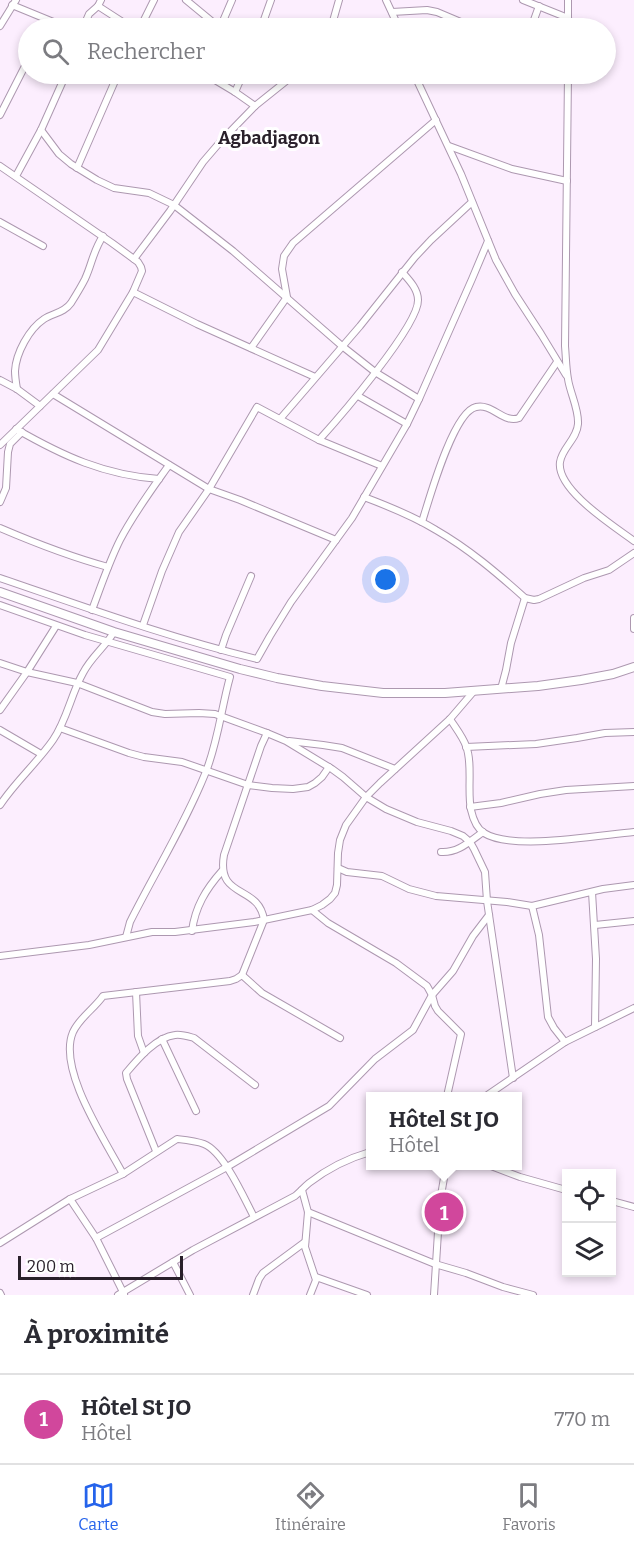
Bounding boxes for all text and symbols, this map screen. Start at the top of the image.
search box [18,18,616,84]
icon: search [39,35,72,68]
text: Rechercher [87,38,205,65]
district label: Agbadjagon [218,127,320,149]
your location [371,565,400,594]
popup [366,1092,522,1170]
text: Hôtel St JO [389,1106,499,1133]
text: Hôtel [389,1133,440,1157]
map controls [562,1169,616,1277]
button: locate [562,1169,616,1223]
pin: 1 [424,1190,464,1234]
button: layers [562,1223,616,1277]
scale bar [18,1253,183,1280]
text: 200 m [27,1257,75,1276]
text: À proximité [24,1319,169,1350]
text: Hôtel St JO [81,1394,191,1421]
text: 1 [39,1407,48,1431]
text: 770 m [554,1407,610,1431]
text: Hôtel [81,1421,132,1445]
tab: Carte [78,1479,118,1534]
tab: Itinéraire [275,1479,346,1534]
tab: Favoris [502,1479,556,1534]

